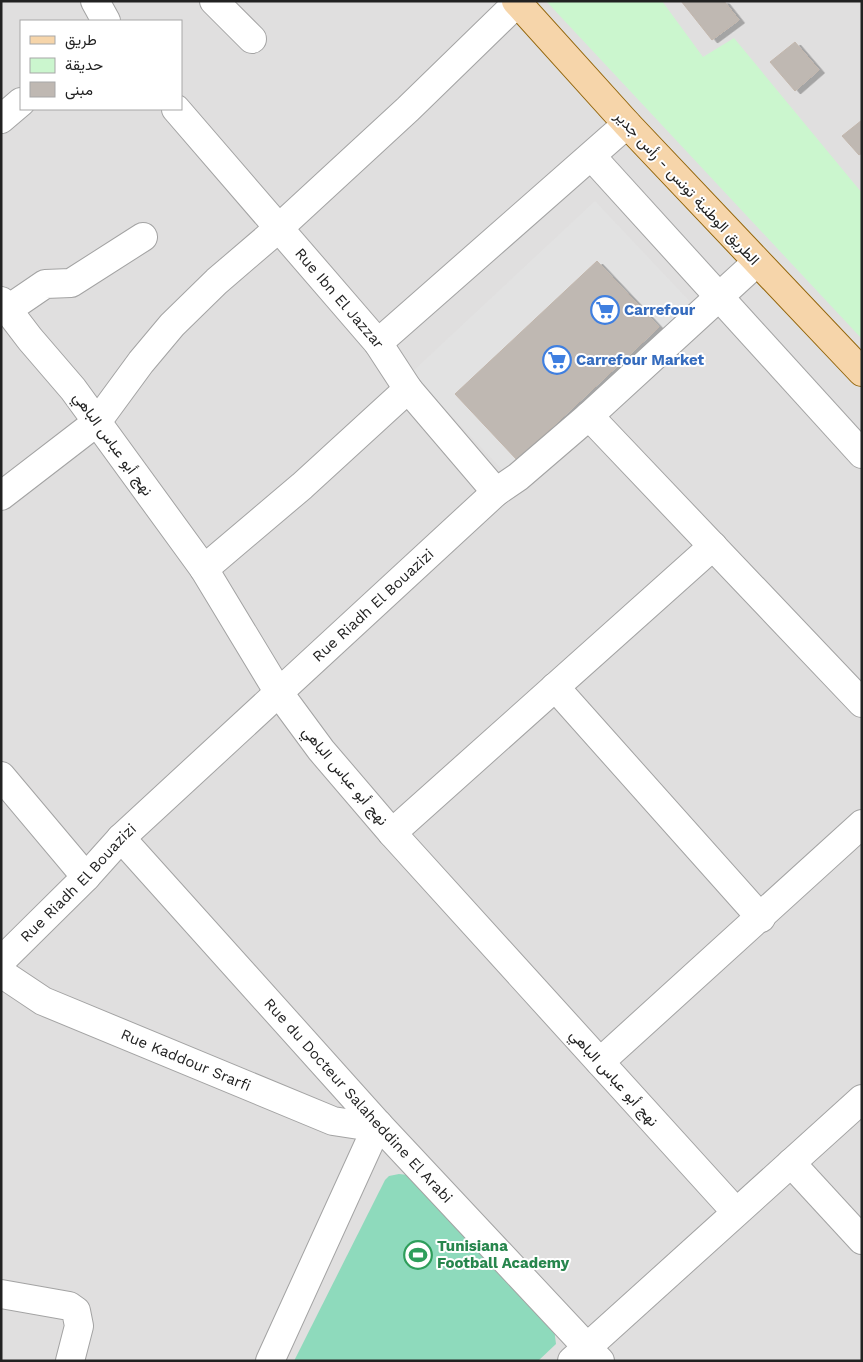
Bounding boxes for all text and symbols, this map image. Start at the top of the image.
legend [20,20,182,110]
text: طريق [65,31,97,50]
text: حديقة [65,56,103,74]
text: مبنى [65,81,93,100]
street label: الطريق الوطنية تونس - رأس جدير [609,106,763,269]
street label: Rue Ibn El Jazzar [291,244,388,352]
supermarket icon: Carrefour [590,295,620,325]
place label: Carrefour [624,301,696,319]
supermarket icon: Carrefour Market [542,345,572,375]
place label: Carrefour Market [576,351,705,369]
street label: نهج أبو عباس الباهي [66,389,157,502]
street label: Rue Riadh El Bouazizi [309,545,438,666]
street label: نهج أبو عباس الباهي [295,723,392,832]
street label: Rue Riadh El Bouazizi [17,820,140,946]
street label: Rue du Docteur Salaheddine El Arabi [260,995,456,1207]
street label: Rue Kaddour Srarfi [118,1025,253,1095]
street label: نهج أبو عباس الباهي [563,1026,662,1133]
place label: Tunisiana Football Academy [437,1237,570,1272]
sports icon: Tunisiana Football Academy [403,1240,433,1270]

